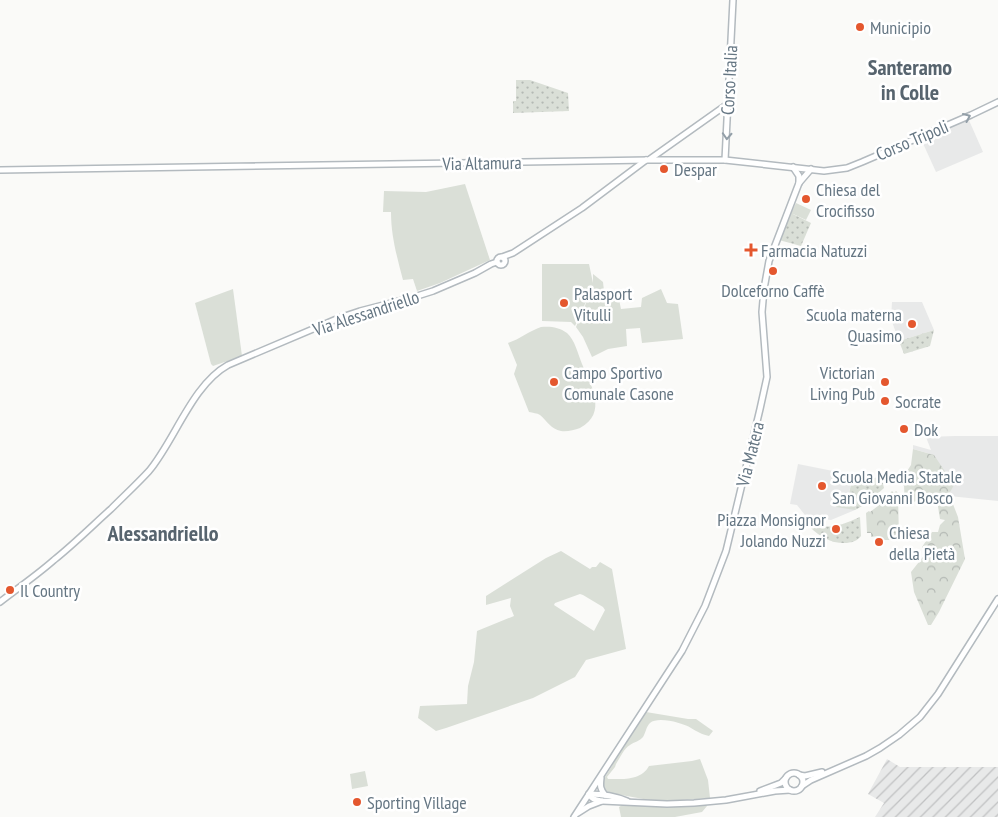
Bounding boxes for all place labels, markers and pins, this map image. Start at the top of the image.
place label: Municipio [870,16,931,39]
marker: Municipio [854,21,866,33]
place label: Despar [674,158,717,181]
marker: Despar [658,163,670,175]
place label: Chiesa del Crocifisso [816,178,881,222]
marker: Chiesa del Crocifisso [800,193,812,205]
place label: Farmacia Natuzzi [761,239,867,262]
marker: Farmacia Natuzzi [745,244,757,256]
marker: Dolceforno Caffè [767,265,779,277]
place label: Dolceforno Caffè [721,279,825,302]
place label: Palasport Vitulli [573,282,632,326]
marker: Palasport Vitulli [558,297,570,309]
place label: Scuola materna Quasimo [806,303,902,347]
marker: Scuola materna Quasimo [906,318,918,330]
place label: Campo Sportivo Comunale Casone [564,361,674,405]
place label: Victorian Living Pub [810,361,875,405]
marker: Campo Sportivo Comunale Casone [548,376,560,388]
marker: Victorian Living Pub [879,376,891,388]
place label: Socrate [895,390,941,413]
marker: Socrate [879,395,891,407]
place label: Dok [914,418,938,441]
marker: Dok [898,423,910,435]
place label: Scuola Media Statale San Giovanni Bosco [832,465,962,509]
marker: Scuola Media Statale San Giovanni Bosco [816,480,828,492]
place label: Piazza Monsignor Jolando Nuzzi [717,508,826,552]
place label: Chiesa della Pietà [889,521,955,565]
marker: Piazza Monsignor Jolando Nuzzi [830,523,842,535]
marker: Chiesa della Pietà [873,536,885,548]
place label: Il Country [20,579,80,602]
marker: Il Country [4,584,16,596]
place label: Sporting Village [367,791,467,814]
marker: Sporting Village [351,796,363,808]

